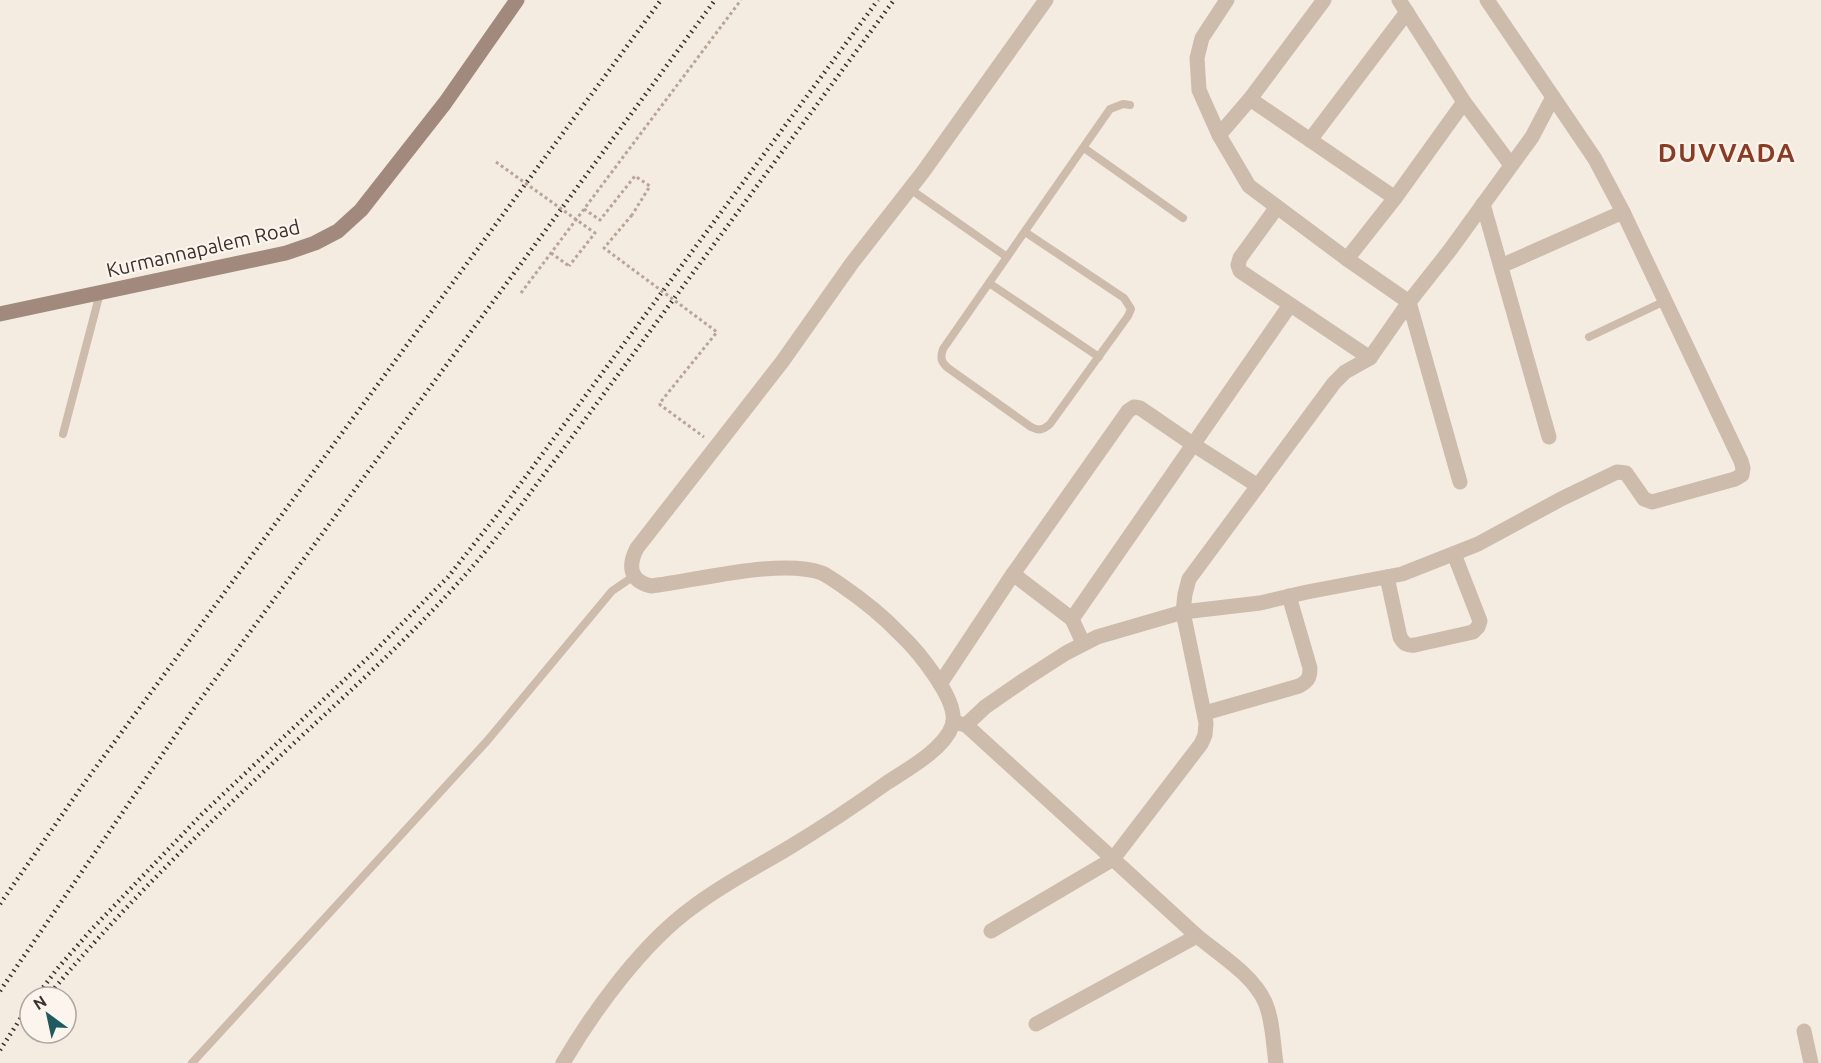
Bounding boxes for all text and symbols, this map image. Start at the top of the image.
district label: DUVVADA [1658,138,1796,167]
street label: Kurmannapalem Road [104,215,302,281]
north arrow [18,985,78,1045]
text: N [30,992,50,1013]

